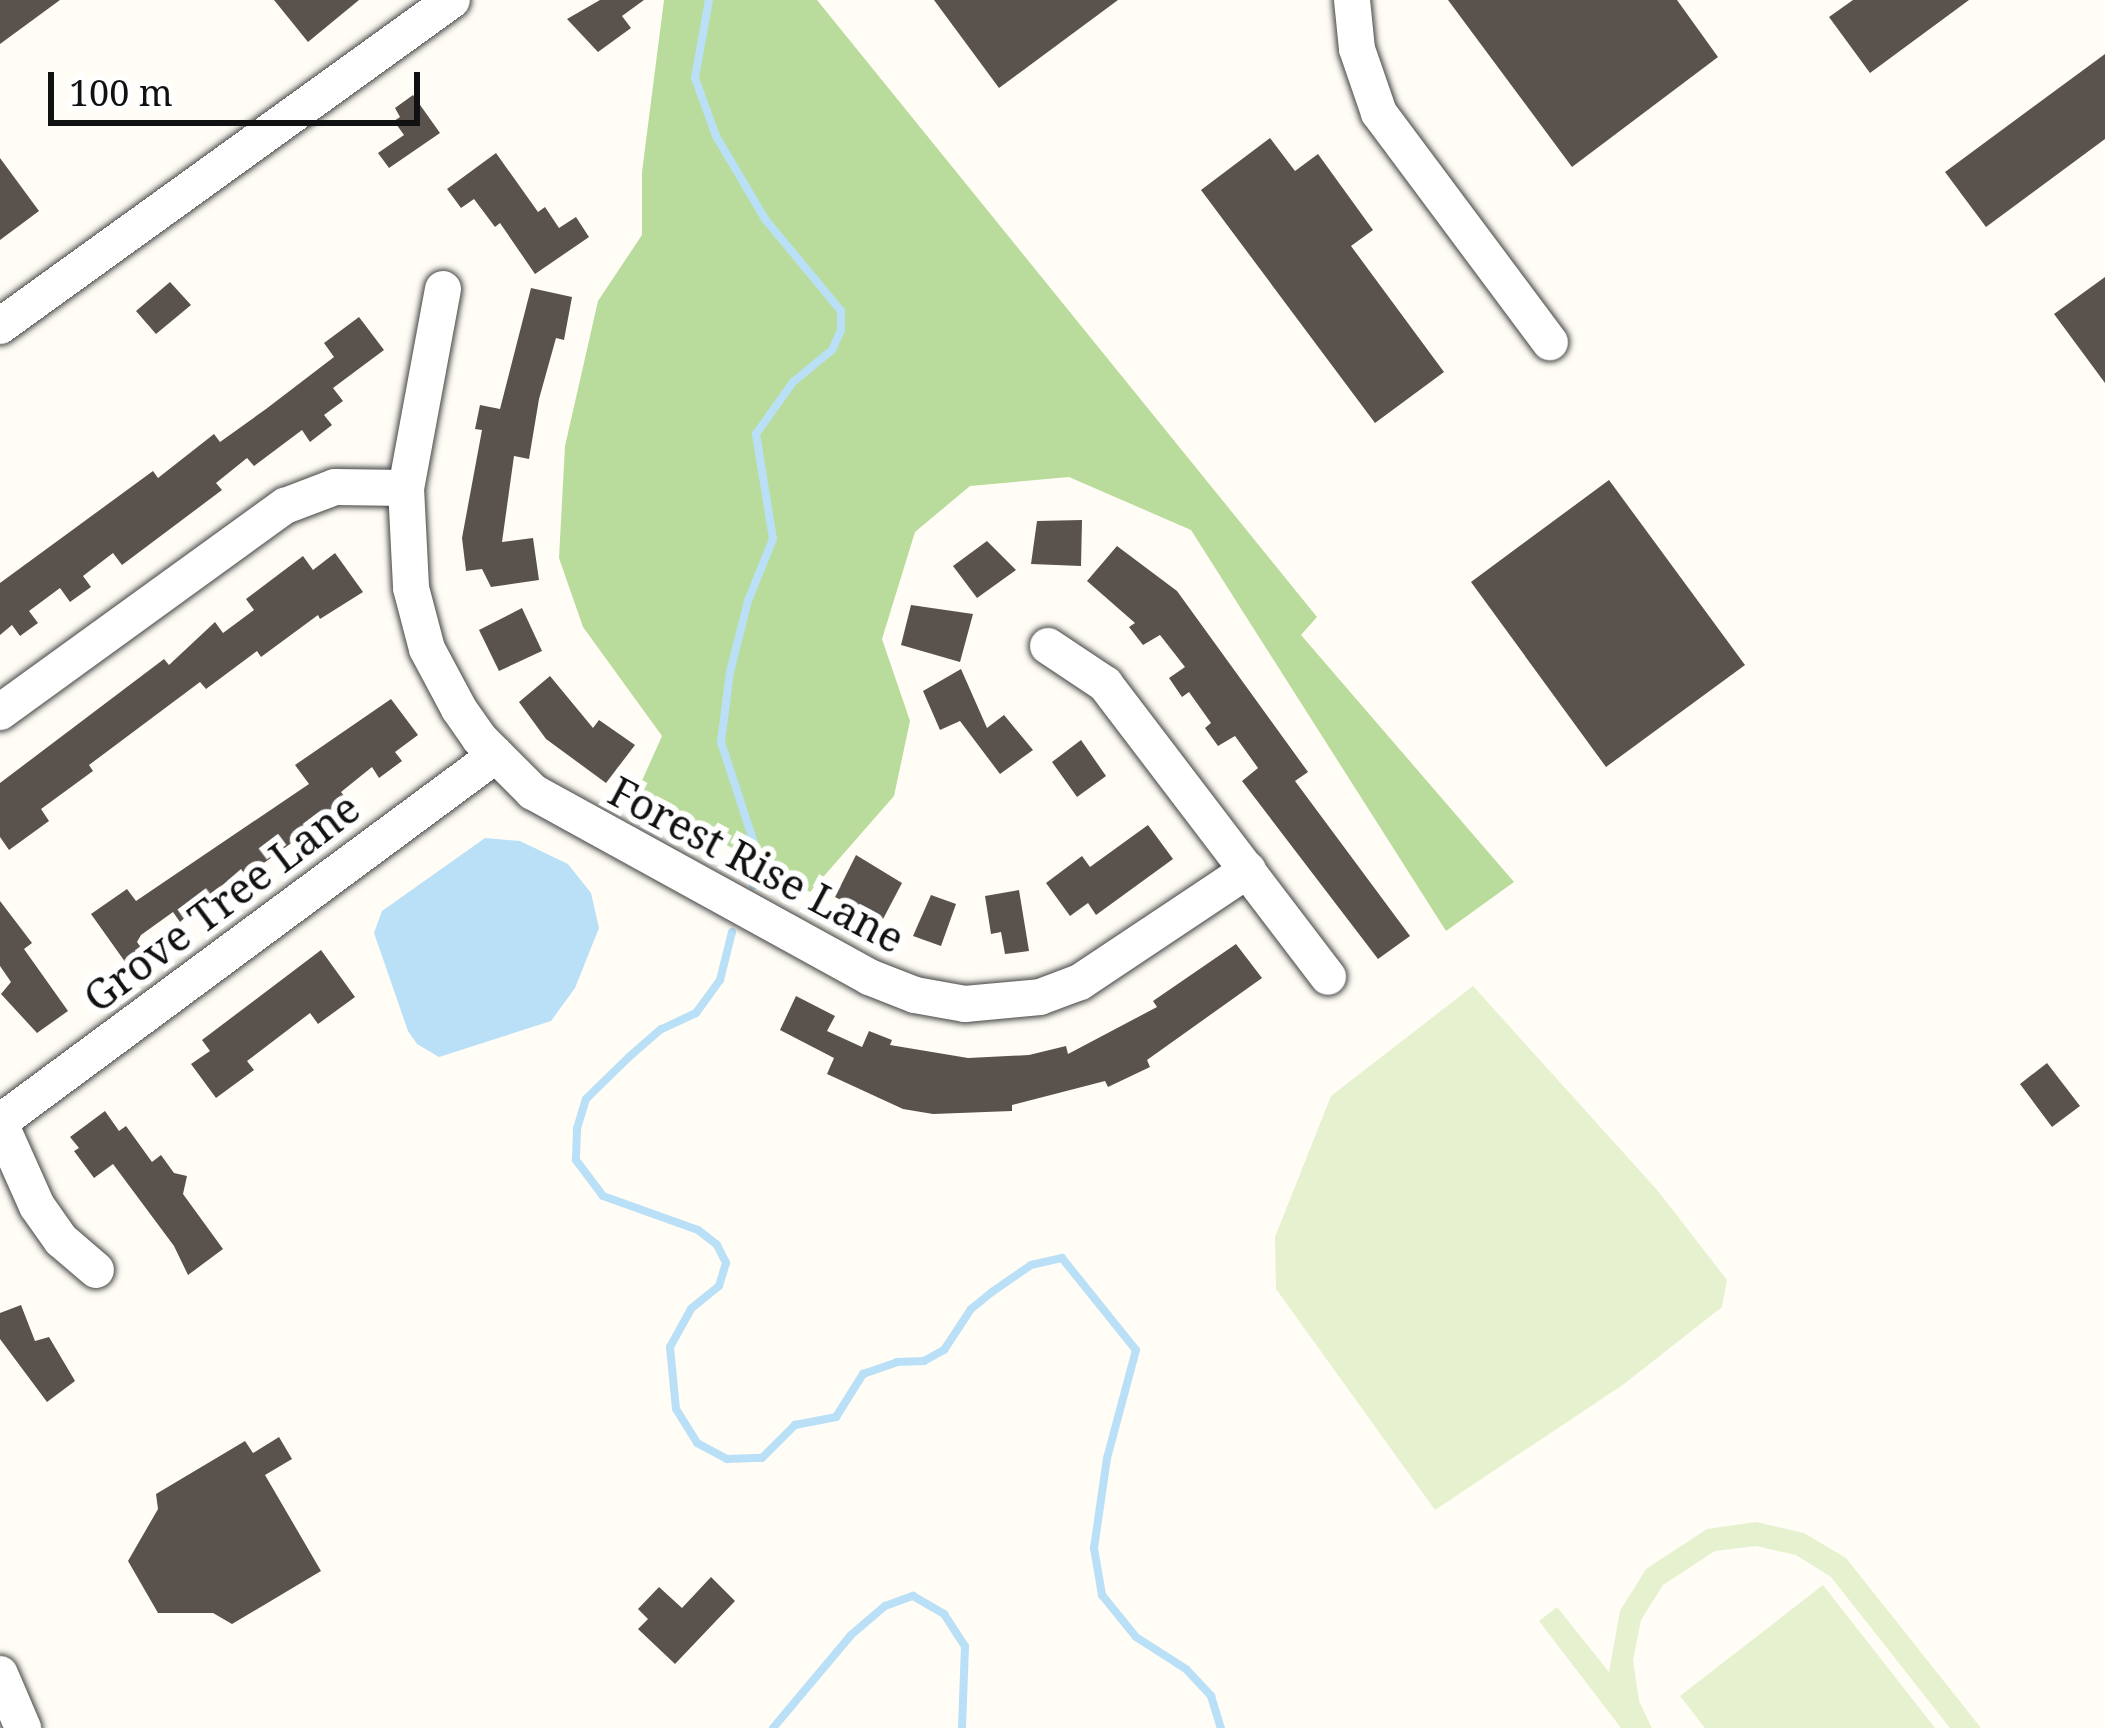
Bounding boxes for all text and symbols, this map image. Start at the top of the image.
scale bar [54,48,426,122]
text: 100 m [69,68,173,117]
street label: Forest Rise Lane [601,765,913,963]
street label: Grove Tree Lane [73,782,369,1022]

